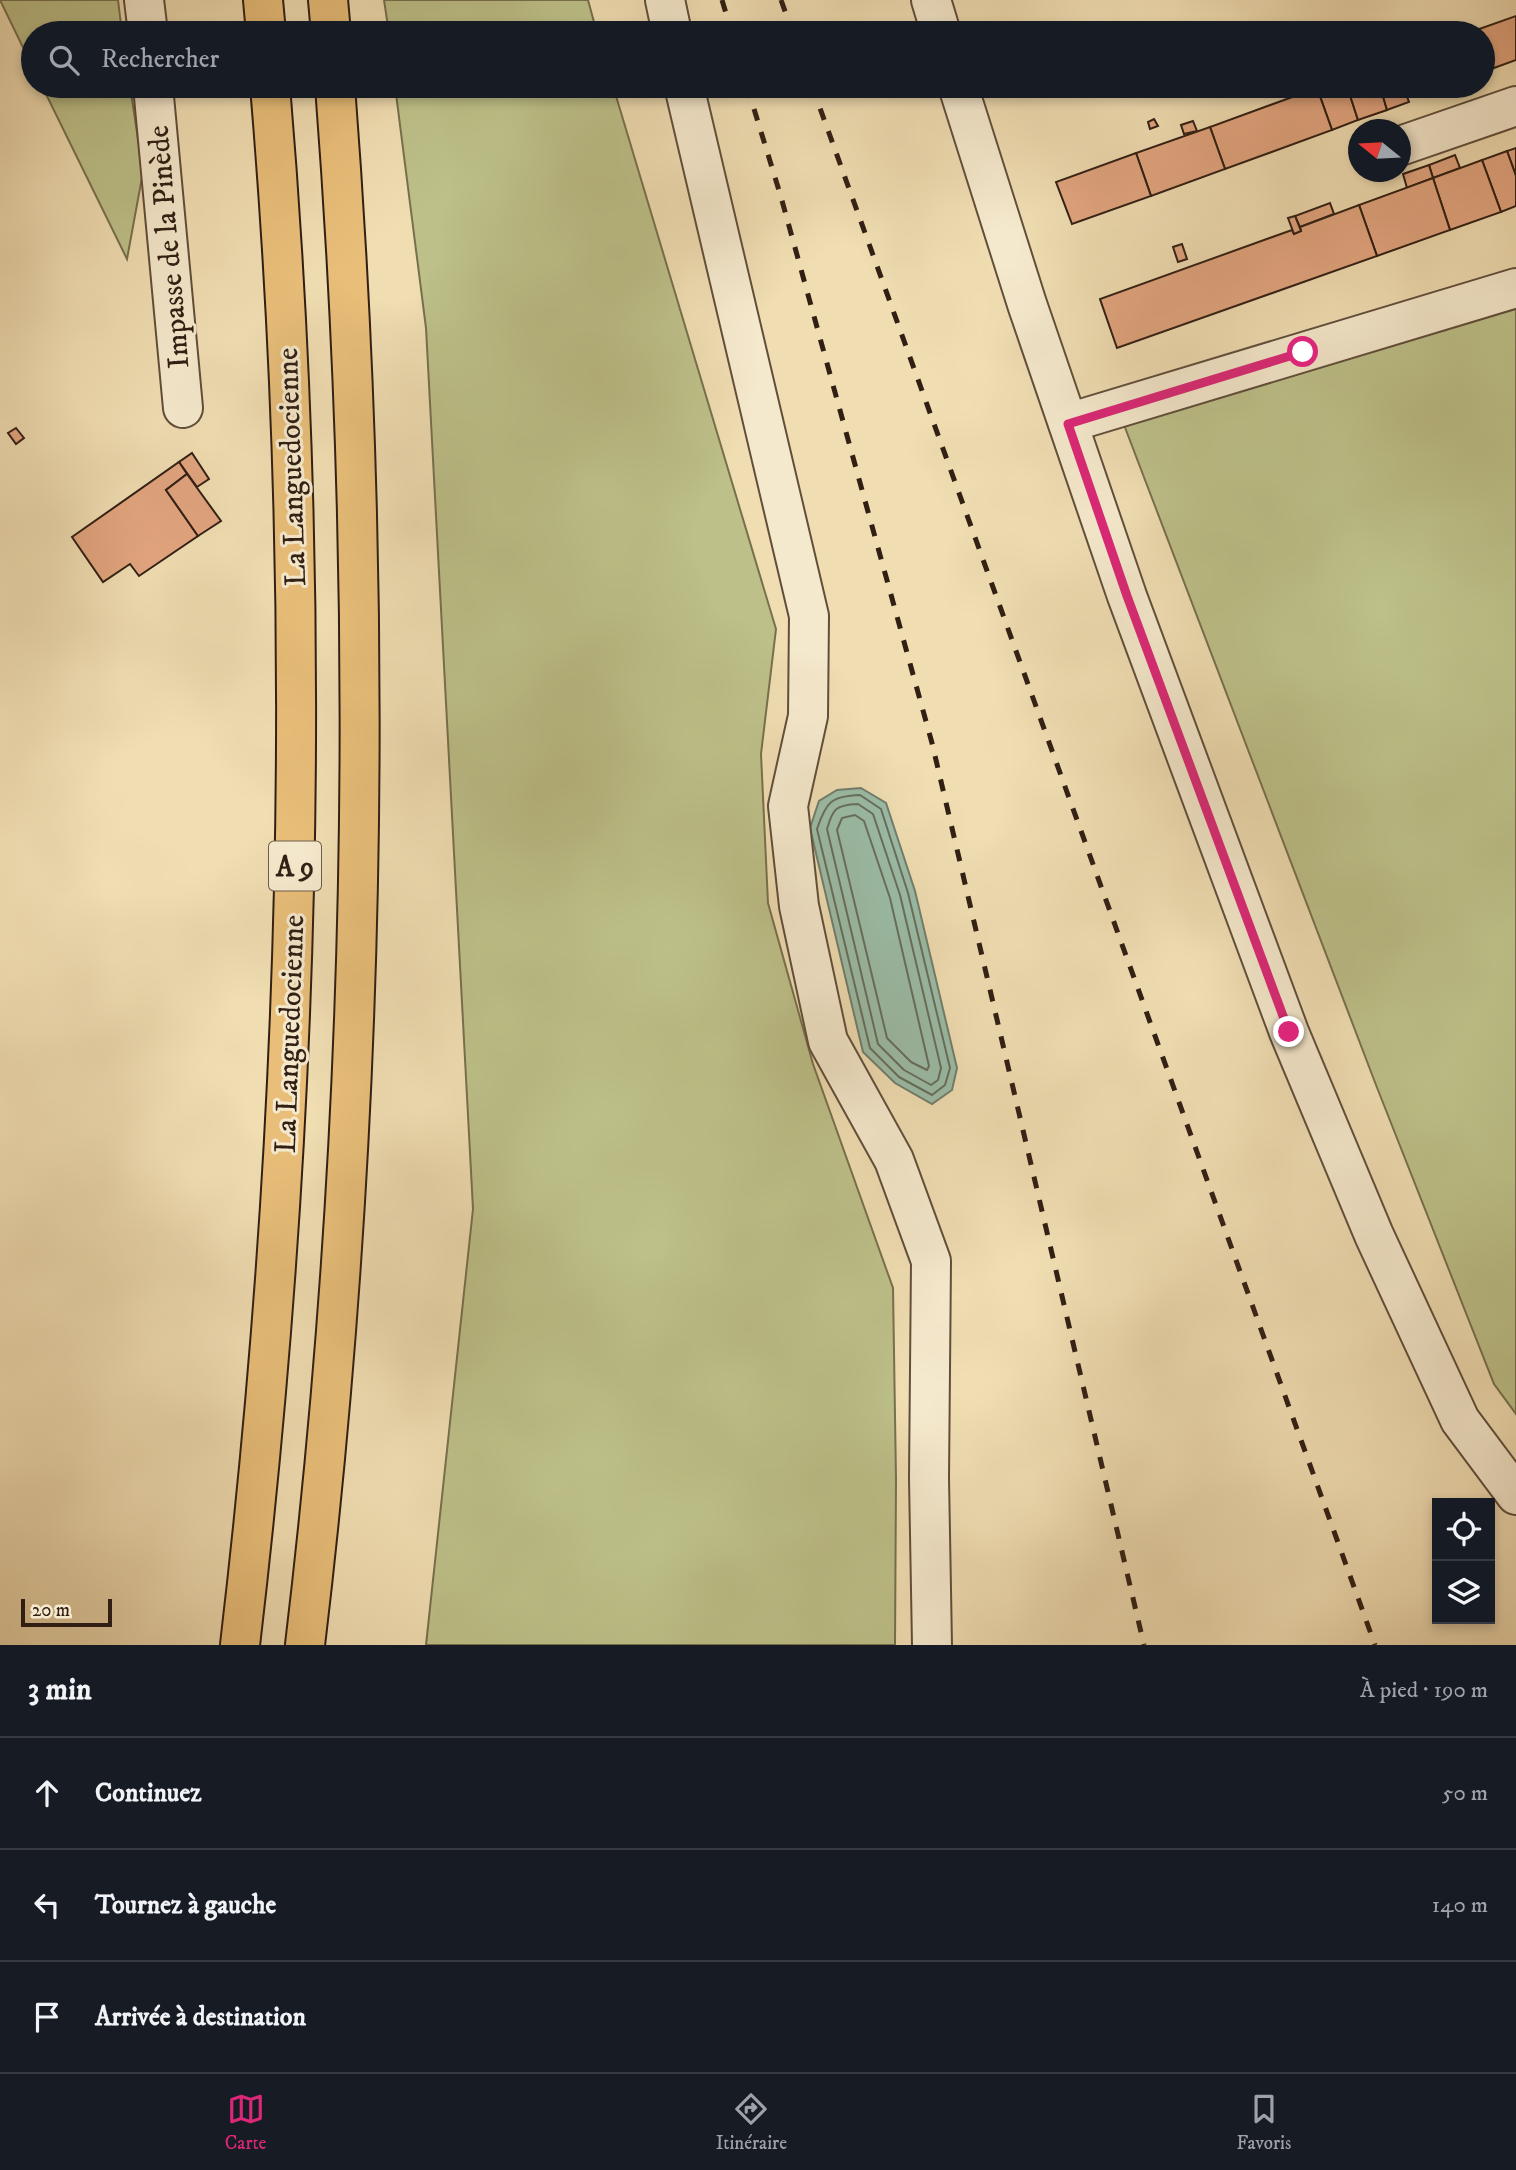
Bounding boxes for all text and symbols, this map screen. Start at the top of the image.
search box [21,21,1495,98]
icon: search [45,41,83,79]
text: Rechercher [101,43,219,76]
north arrow [1348,119,1411,182]
street label: Impasse de la Pinède [140,124,199,370]
route start [1287,336,1318,367]
street label: La Languedocienne [270,347,315,587]
road number: A 9 [269,842,321,890]
street label: La Languedocienne [268,914,313,1154]
route end [1273,1016,1304,1047]
map controls [1432,1498,1495,1624]
button: locate [1432,1498,1495,1561]
button: layers [1432,1561,1495,1624]
scale bar [21,1596,112,1628]
text: 20 m [32,1599,70,1622]
text: 3 min [28,1672,92,1709]
text: À pied · 190 m [1360,1676,1488,1705]
icon: ahead [28,1774,66,1812]
text: Continuez [95,1777,201,1810]
text: 50 m [1442,1779,1488,1808]
icon: left [28,1886,66,1924]
text: Tournez à gauche [95,1889,276,1922]
text: 140 m [1432,1891,1488,1920]
icon: arrive [28,1998,66,2036]
text: Arrivée à destination [95,2001,306,2034]
tab: Carte [225,2090,266,2155]
tab: Itinéraire [716,2090,787,2155]
tab: Favoris [1236,2090,1291,2155]

